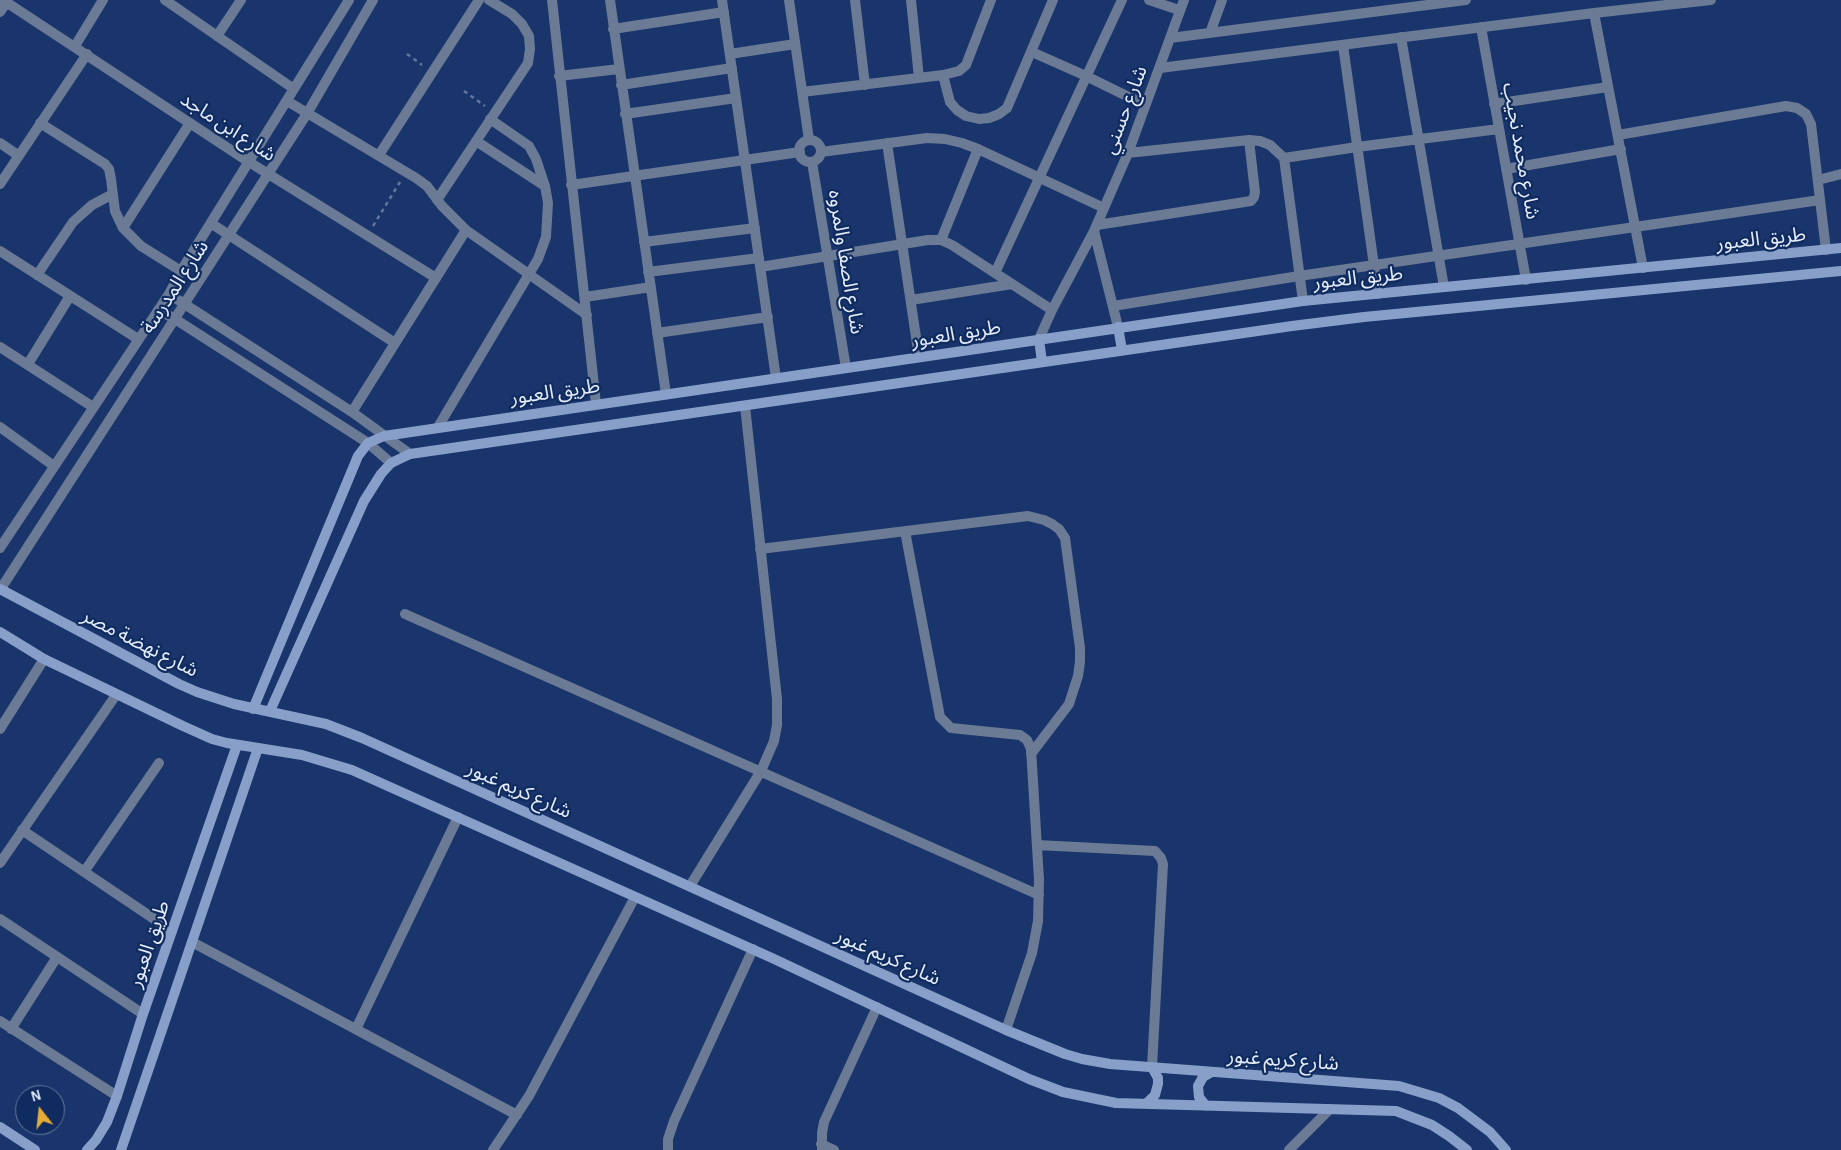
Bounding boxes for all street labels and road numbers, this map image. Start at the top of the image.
street label: شارع حسني [1097,62,1153,158]
street label: شارع محمد نجيب [1497,81,1545,221]
street label: شارع ابن ماجد [176,87,280,167]
street label: شارع الصفا والمروه [823,188,869,336]
street label: طريق العبور [1715,222,1807,256]
street label: شارع المدرسة [136,236,214,338]
street label: طريق العبور [1312,261,1404,295]
street label: طريق العبور [910,315,1002,353]
street label: طريق العبور [509,374,601,410]
street label: شارع نهضة مصر [78,603,202,683]
street label: شارع كريم غبور [463,756,575,824]
street label: طريق العبور [123,897,175,991]
street label: شارع كريم غبور [832,923,944,991]
street label: شارع كريم غبور [1226,1044,1340,1076]

